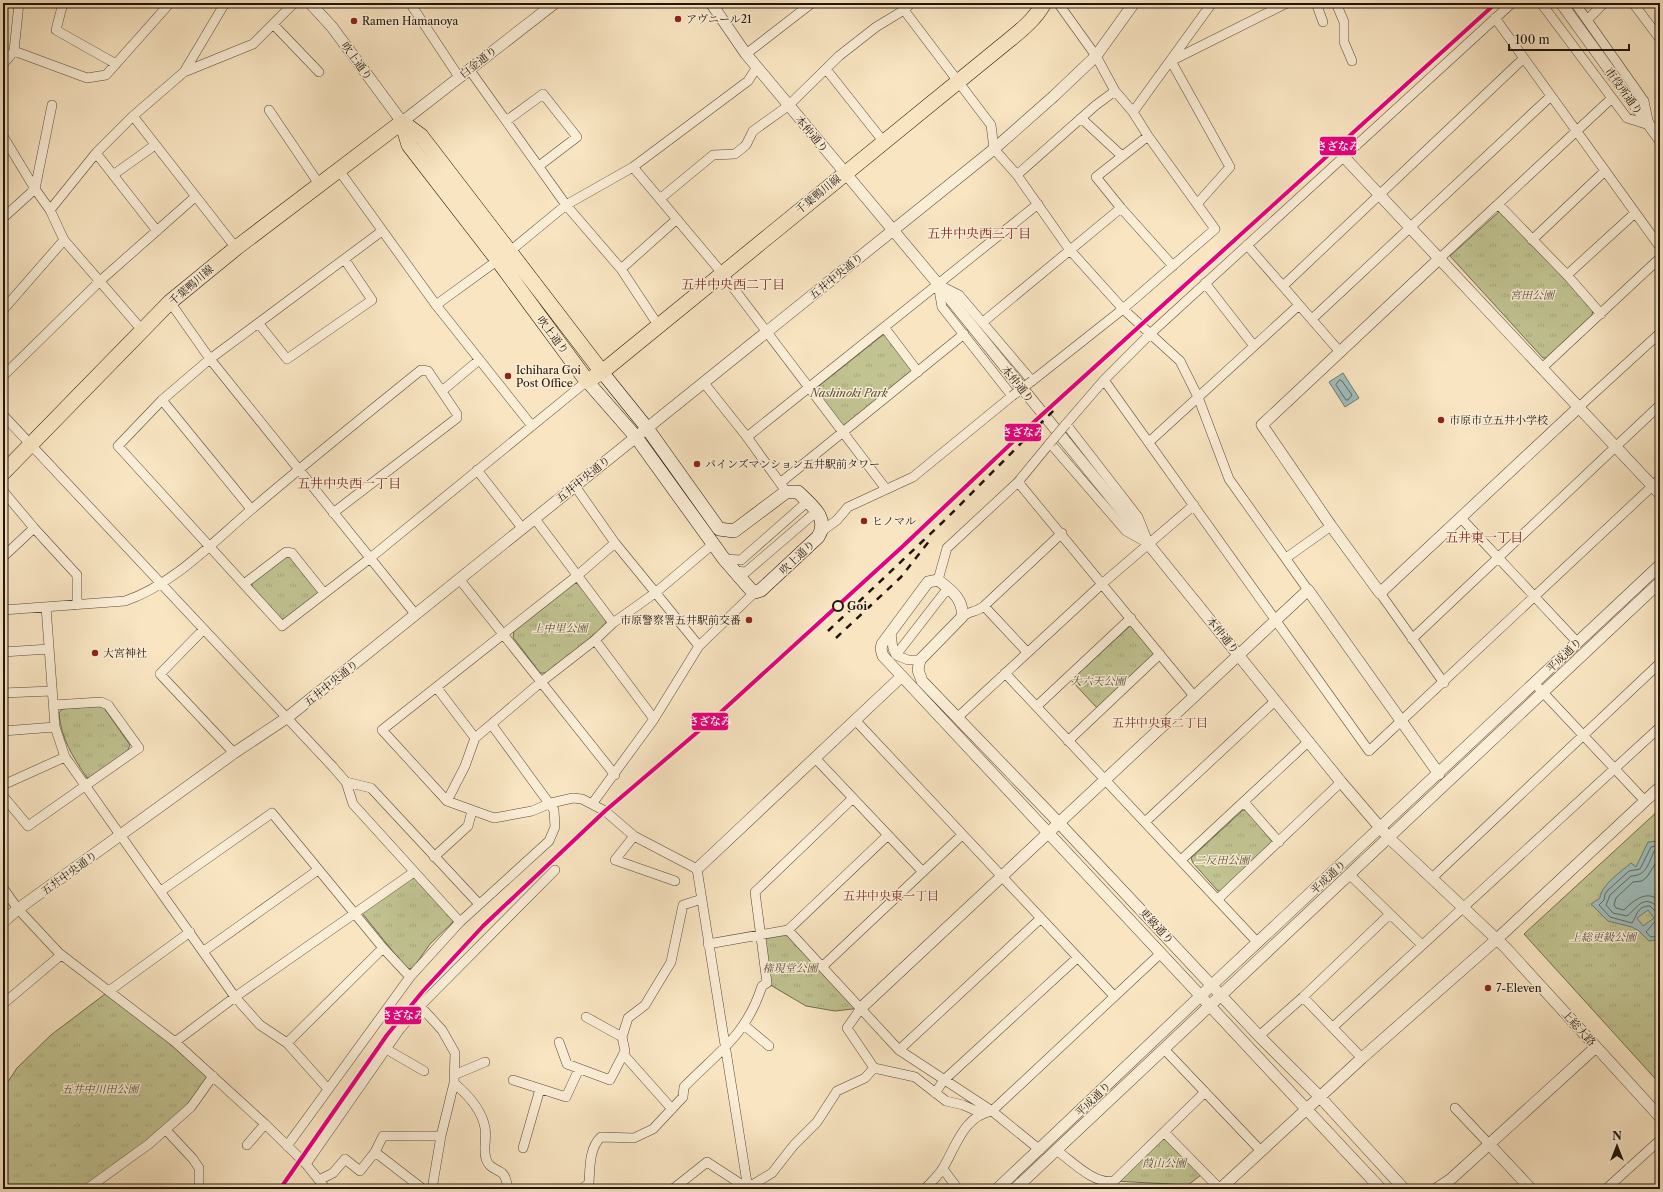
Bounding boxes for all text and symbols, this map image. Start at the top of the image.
place label: アヴニール21 [686,12,752,26]
place label: Ramen Hamanoya [362,14,458,28]
marker: アヴニール21 [673,14,683,24]
marker: Ramen Hamanoya [349,16,359,26]
scale bar [1509,26,1629,52]
text: 100 m [1515,32,1550,47]
street label: 吹上通り [338,39,376,83]
street label: 白金通り [456,43,500,81]
street label: 市役所通り [1602,65,1646,117]
street label: 本仲通り [792,113,832,155]
line badge: さざなみ [1319,136,1357,156]
text: さざなみ [1316,139,1360,153]
street label: 千葉鴨川線 [792,171,844,217]
district label: 五井中央西三丁目 [927,225,1031,241]
street label: 五井中央通り [806,250,866,302]
street label: 千葉鴨川線 [166,262,216,308]
district label: 五井中央西二丁目 [681,276,785,292]
park label: 宮田公園 [1510,288,1556,302]
street label: 吹上通り [534,313,572,357]
street label: 本仲通り [999,362,1037,406]
place label: Ichihara Goi Post Office [516,363,581,390]
marker: Ichihara Goi Post Office [503,371,513,381]
park label: Nashinoki Park [809,386,888,400]
place label: 市原市立五井小学校 [1449,413,1548,427]
marker: 市原市立五井小学校 [1436,415,1446,425]
line badge: さざなみ [1004,423,1042,442]
text: さざなみ [1001,425,1045,439]
street label: 五井中央通り [553,453,613,505]
place label: パインズマンション五井駅前タワー [705,457,880,471]
marker: パインズマンション五井駅前タワー [692,459,702,469]
district label: 五井中央西一丁目 [297,475,401,491]
place label: ヒノマル [872,514,916,528]
marker: ヒノマル [859,516,869,526]
district label: 五井東一丁目 [1445,529,1523,545]
street label: 吹上通り [776,537,818,577]
place label: Goi [847,599,867,613]
marker: Goi [832,600,844,612]
place label: 市原警察署五井駅前交番 [620,613,741,627]
street label: 本仲通り [1204,613,1242,657]
marker: 市原警察署五井駅前交番 [744,615,754,625]
park label: 上中里公園 [533,621,589,635]
street label: 平成通り [1543,635,1585,675]
place label: 大宮神社 [103,646,147,660]
marker: 大宮神社 [90,648,100,658]
street label: 五井中央通り [301,657,361,709]
park label: 大六天公園 [1071,674,1127,688]
line badge: さざなみ [691,712,729,731]
text: さざなみ [688,714,732,728]
district label: 五井中央東二丁目 [1112,715,1208,730]
street label: 五井中央通り [38,848,100,898]
park label: 二反田公園 [1195,853,1251,867]
street label: 平成通り [1307,857,1349,897]
district label: 五井中央東一丁目 [843,888,939,903]
street label: 更級通り [1137,905,1177,947]
park label: 上総更級公園 [1570,930,1638,944]
park label: 権現堂公園 [763,961,819,975]
place label: 7-Eleven [1496,981,1542,995]
marker: 7-Eleven [1483,983,1493,993]
line badge: さざなみ [384,1006,422,1025]
street label: 上総大路 [1559,1007,1599,1049]
text: さざなみ [381,1008,425,1022]
street label: 平成通り [1072,1079,1114,1119]
park label: 五井中川田公園 [62,1082,140,1096]
north arrow [1597,1126,1637,1166]
text: N [1612,1129,1622,1143]
park label: 葭山公園 [1142,1156,1188,1170]

